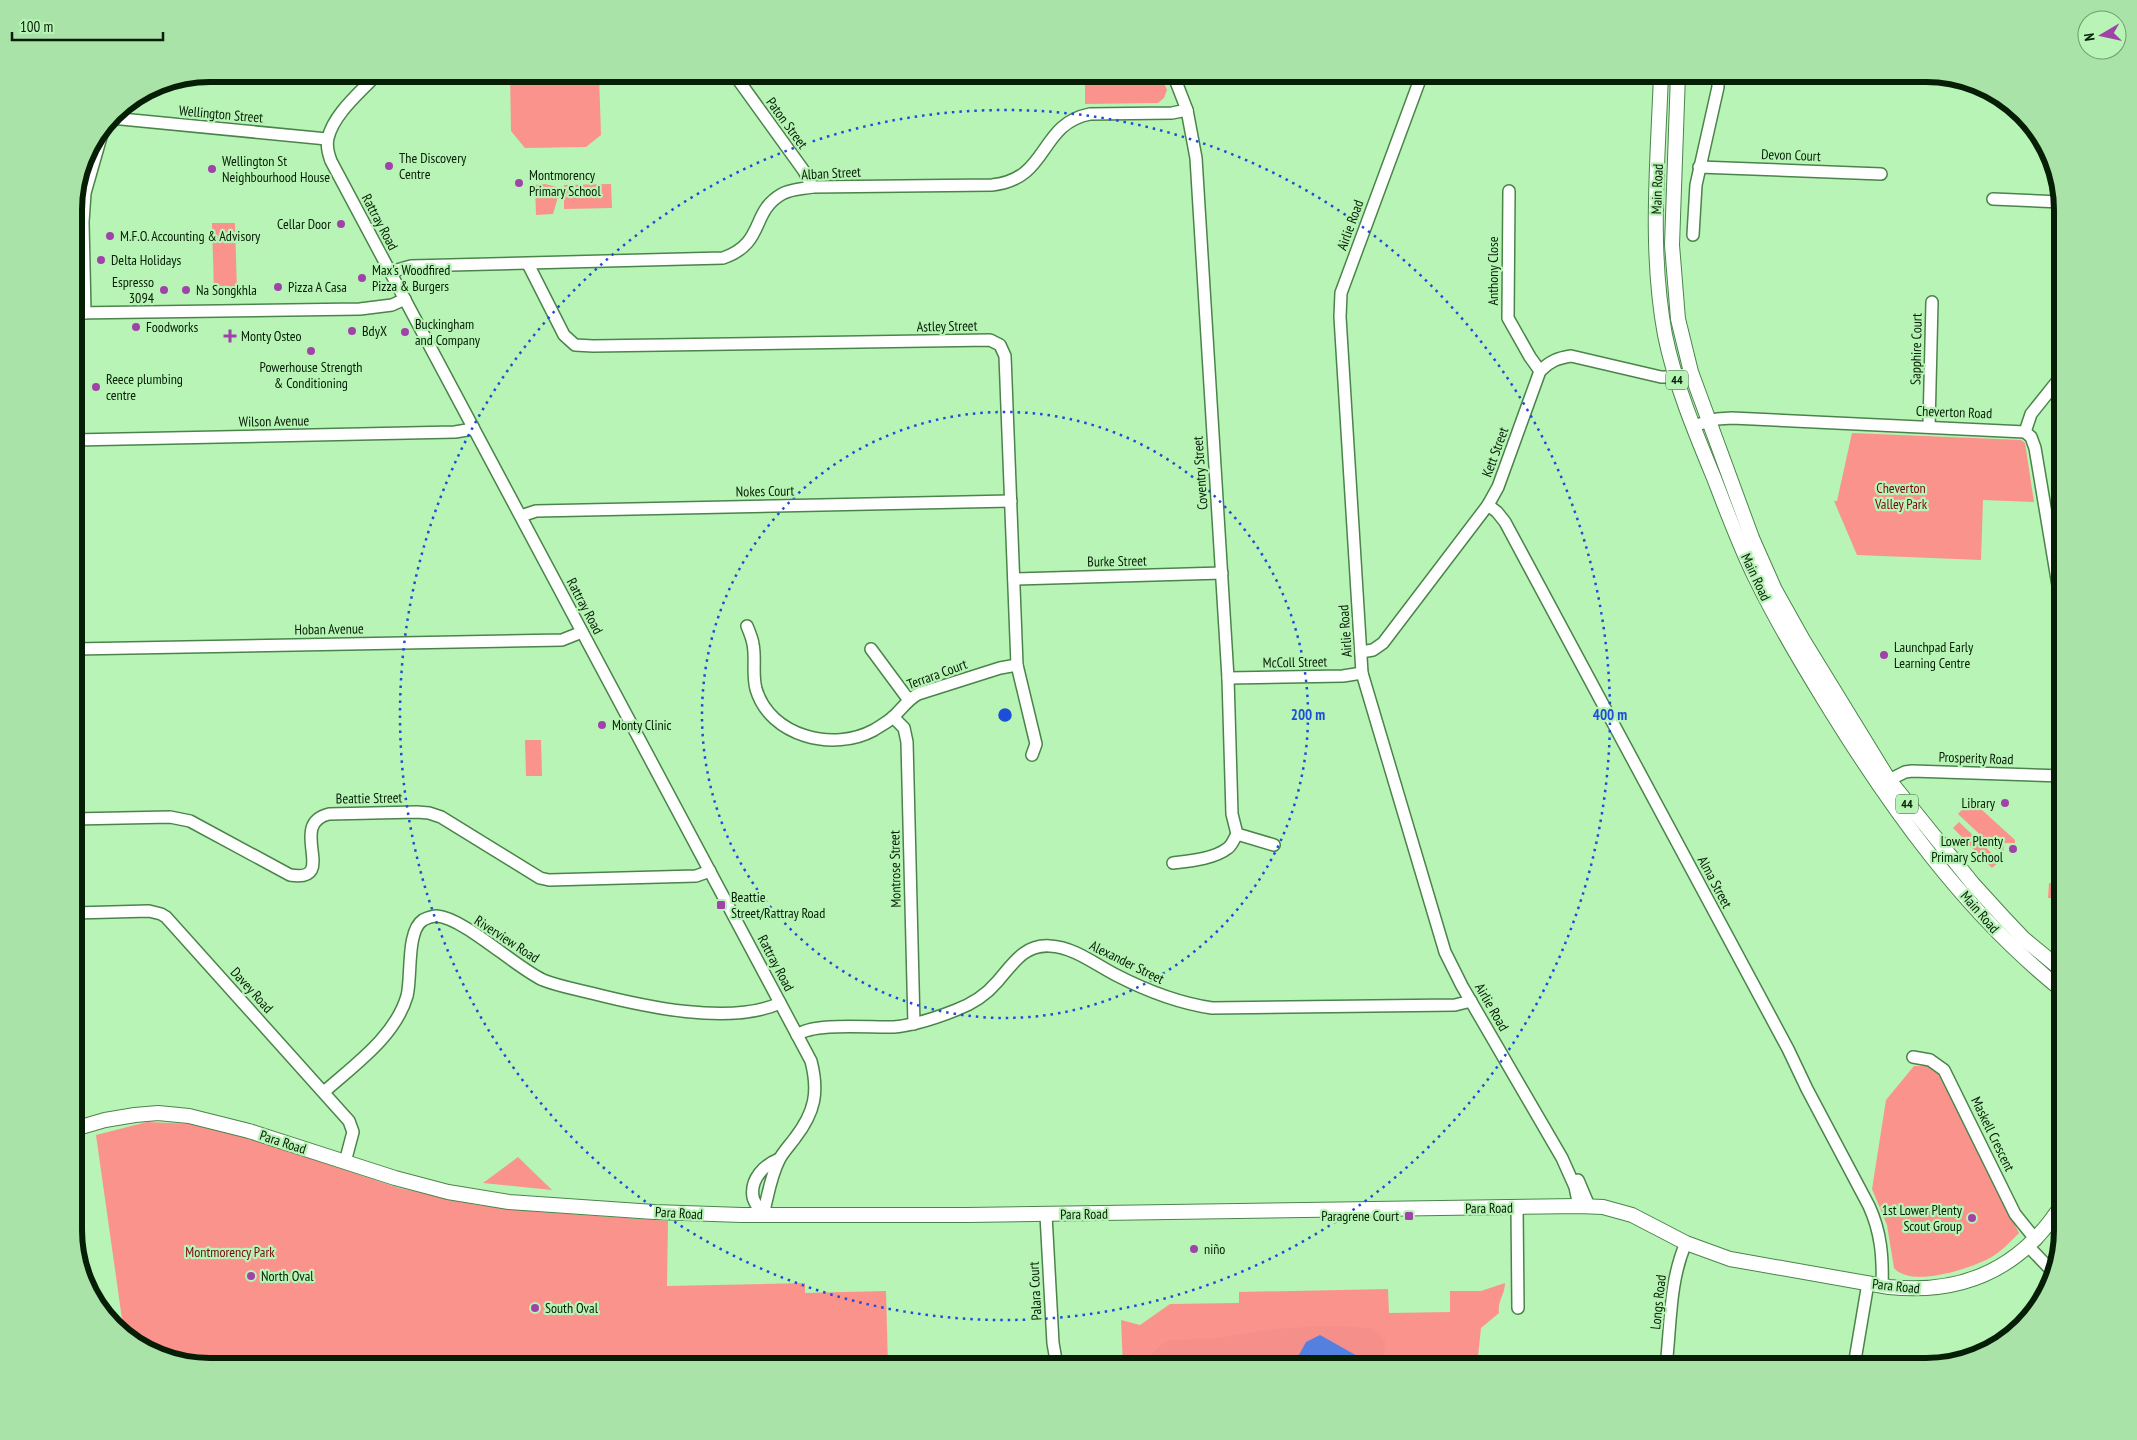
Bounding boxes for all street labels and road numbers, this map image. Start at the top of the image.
street label: Paton Street [762,94,812,152]
street label: Wellington Street [178,101,264,127]
street label: Devon Court [1761,145,1821,165]
street label: Alban Street [801,162,861,184]
street label: Main Road [1647,163,1667,215]
street label: Rattray Road [358,191,402,253]
street label: Airlie Road [1333,197,1367,253]
street label: Anthony Close [1484,236,1502,306]
street label: Sapphire Court [1906,313,1926,385]
street label: Astley Street [916,316,978,336]
road number: 44 [1666,370,1688,390]
street label: Cheverton Road [1916,402,1992,422]
street label: Wilson Avenue [239,411,310,431]
street label: Kett Street [1478,424,1512,479]
street label: Coventry Street [1188,435,1212,510]
street label: Nokes Court [736,481,795,501]
street label: Main Road [1737,550,1775,604]
street label: Burke Street [1087,551,1147,571]
street label: Rattray Road [563,575,607,637]
street label: Airlie Road [1334,604,1356,658]
street label: Hoban Avenue [294,619,364,639]
street label: McColl Street [1263,652,1328,672]
street label: Terrara Court [905,655,970,693]
street label: Prosperity Road [1938,748,2014,768]
street label: Beattie Street [336,788,403,808]
road number: 44 [1896,794,1918,814]
street label: Montrose Street [885,830,905,908]
street label: Alma Street [1694,853,1736,911]
street label: Main Road [1957,887,2003,937]
street label: Riverview Road [471,911,543,967]
street label: Rattray Road [754,932,798,994]
street label: Alexander Street [1087,936,1167,988]
street label: Davey Road [227,963,277,1017]
street label: Airlie Road [1471,980,1513,1034]
street label: Maskell Crescent [1967,1094,2019,1174]
street label: Para Road [257,1126,309,1158]
street label: Para Road [1465,1199,1513,1217]
street label: Para Road [655,1203,703,1223]
street label: Para Road [1060,1205,1108,1223]
street label: Palara Court [1024,1261,1046,1321]
street label: Longs Road [1646,1274,1670,1330]
street label: Para Road [1871,1275,1921,1297]

